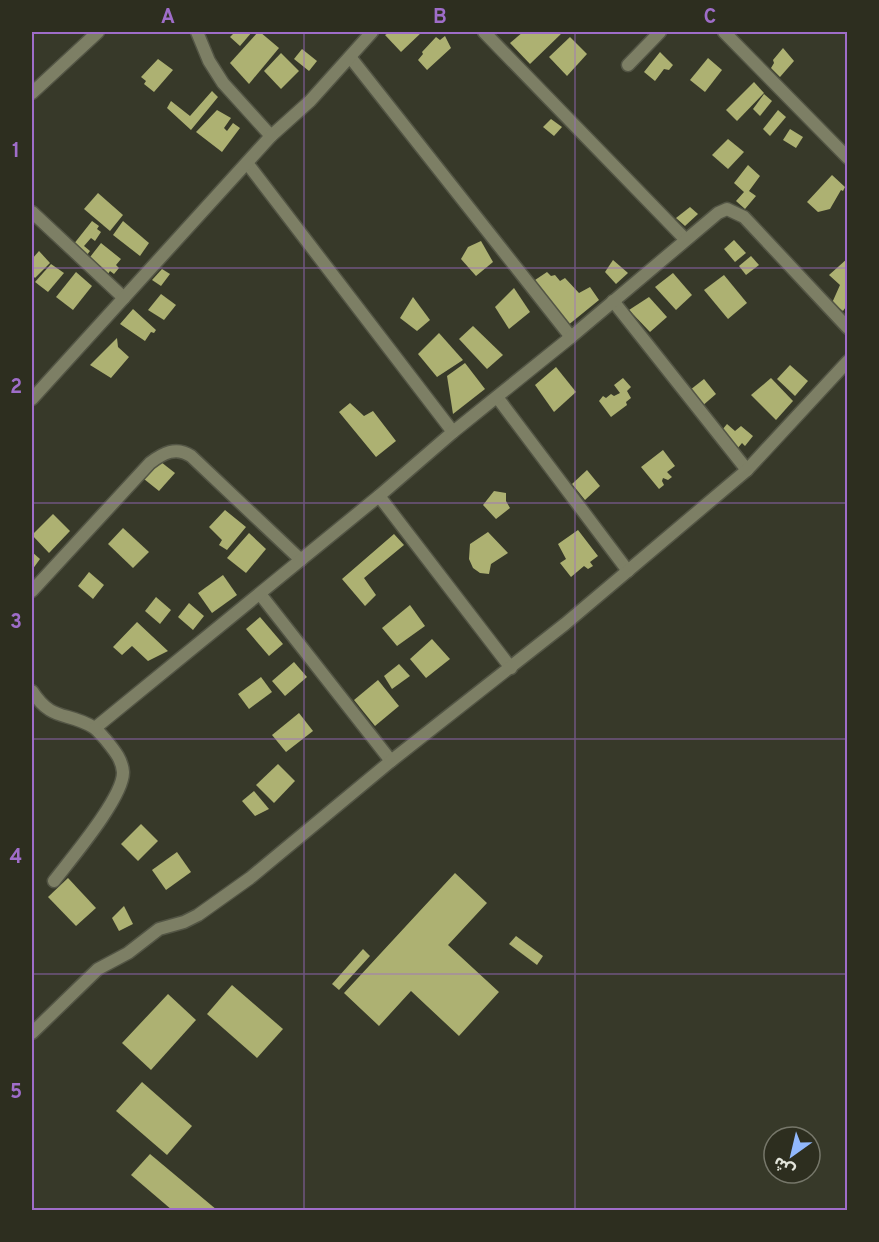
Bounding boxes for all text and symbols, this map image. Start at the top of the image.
text: A [161,5,175,31]
text: B [433,5,447,31]
text: C [704,5,716,31]
text: 1 [12,139,20,165]
text: 2 [10,375,22,401]
text: 3 [10,610,22,636]
text: 4 [10,845,22,871]
text: 5 [10,1080,22,1106]
north arrow [762,1125,822,1185]
text: ش [770,1151,799,1180]

